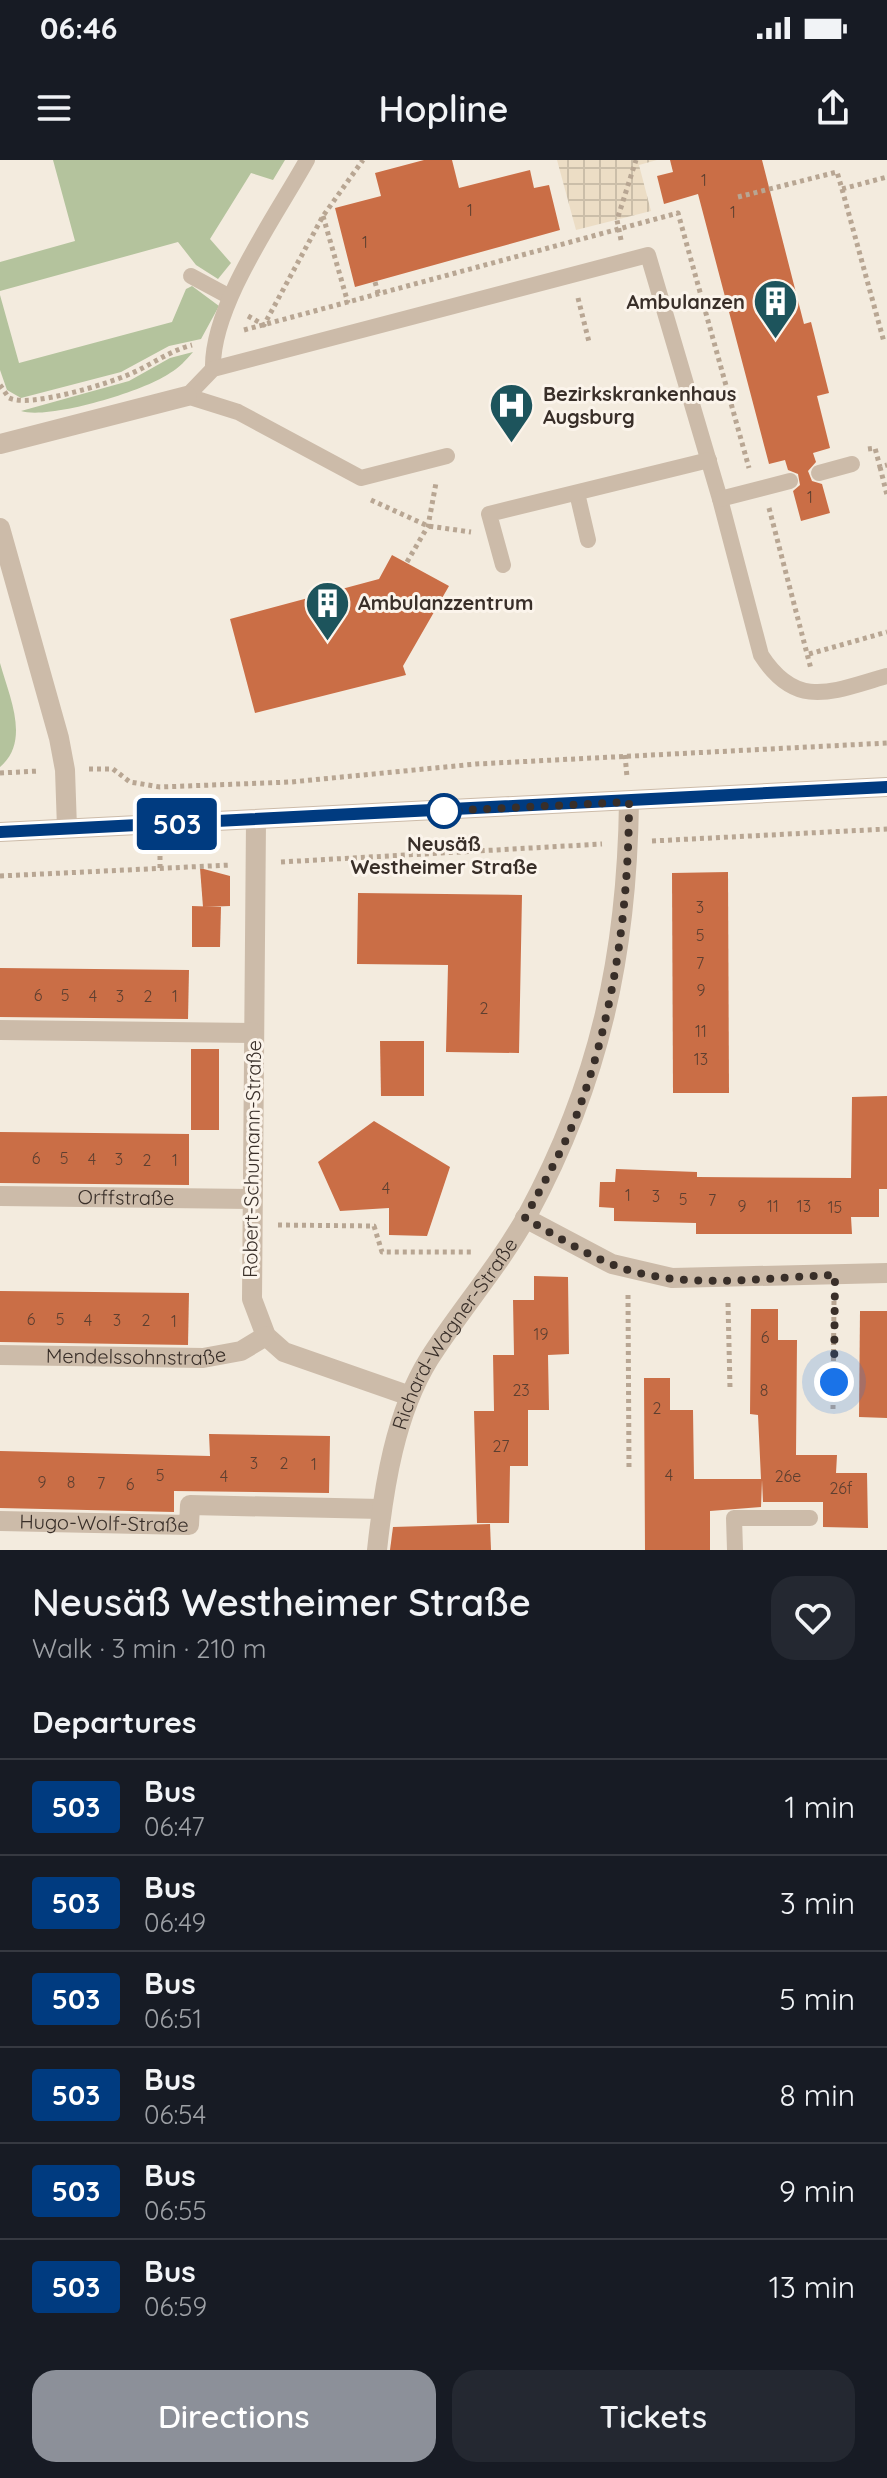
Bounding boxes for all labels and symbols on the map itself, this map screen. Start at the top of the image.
house number: 1 [701,170,707,190]
house number: 1 [467,200,473,220]
house number: 1 [730,202,736,222]
house number: 1 [362,232,368,252]
building icon: Ambulanzen [752,278,800,341]
place label: Ambulanzen [626,289,745,314]
hospital icon: Bezirkskrankenhaus Augsburg [488,381,536,444]
place label: Bezirkskrankenhaus Augsburg [543,381,736,429]
house number: 1 [807,487,813,507]
building icon: Ambulanzzentrum [303,579,351,642]
place label: Ambulanzzentrum [358,590,533,615]
marker: Neusäß Westheimer Straße [427,794,461,828]
line badge: 503 [131,798,223,850]
place label: Neusäß Westheimer Straße [350,831,538,879]
house number: 3 [696,897,704,917]
house number: 5 [696,925,704,945]
house number: 7 [696,953,704,973]
house number: 9 [697,980,706,1000]
house number: 6 [34,985,43,1005]
house number: 5 [61,985,69,1005]
house number: 4 [89,986,97,1006]
house number: 3 [116,986,124,1006]
house number: 2 [144,986,153,1006]
house number: 1 [172,986,178,1006]
house number: 2 [480,998,489,1018]
house number: 11 [695,1021,707,1041]
street label: Robert-Schumann-Straße [237,1040,266,1278]
house number: 13 [694,1049,708,1069]
house number: 6 [32,1148,41,1168]
house number: 5 [60,1148,68,1168]
house number: 4 [88,1149,96,1169]
house number: 3 [115,1149,123,1169]
house number: 2 [143,1150,152,1170]
house number: 1 [172,1150,178,1170]
house number: 4 [382,1178,390,1198]
street label: Orffstraße [78,1184,174,1210]
house number: 1 [625,1185,631,1205]
house number: 3 [652,1186,660,1206]
house number: 5 [679,1189,687,1209]
house number: 7 [708,1190,716,1210]
house number: 9 [738,1196,747,1216]
house number: 11 [767,1196,779,1216]
house number: 13 [797,1196,811,1216]
house number: 15 [828,1197,842,1217]
street label: Richard-Wagner-Straße [386,1233,523,1433]
house number: 6 [27,1309,36,1329]
house number: 5 [56,1309,64,1329]
house number: 4 [84,1310,92,1330]
house number: 3 [113,1310,121,1330]
house number: 2 [142,1310,151,1330]
house number: 1 [171,1311,177,1331]
house number: 19 [534,1324,548,1344]
house number: 6 [761,1327,770,1347]
street label: Mendelssohnstraße [46,1341,228,1370]
your location [814,1362,854,1402]
house number: 23 [512,1380,530,1400]
house number: 8 [760,1380,768,1400]
house number: 2 [653,1398,662,1418]
house number: 27 [493,1436,509,1456]
house number: 3 [250,1453,258,1473]
house number: 2 [280,1453,289,1473]
house number: 1 [311,1454,317,1474]
house number: 5 [156,1465,164,1485]
house number: 4 [665,1465,673,1485]
house number: 4 [220,1466,228,1486]
house number: 26e [775,1466,801,1486]
house number: 9 [38,1472,47,1492]
house number: 8 [67,1472,75,1492]
house number: 7 [97,1473,105,1493]
house number: 6 [126,1474,135,1494]
house number: 26f [829,1478,853,1498]
street label: Hugo-Wolf-Straße [19,1508,189,1537]

